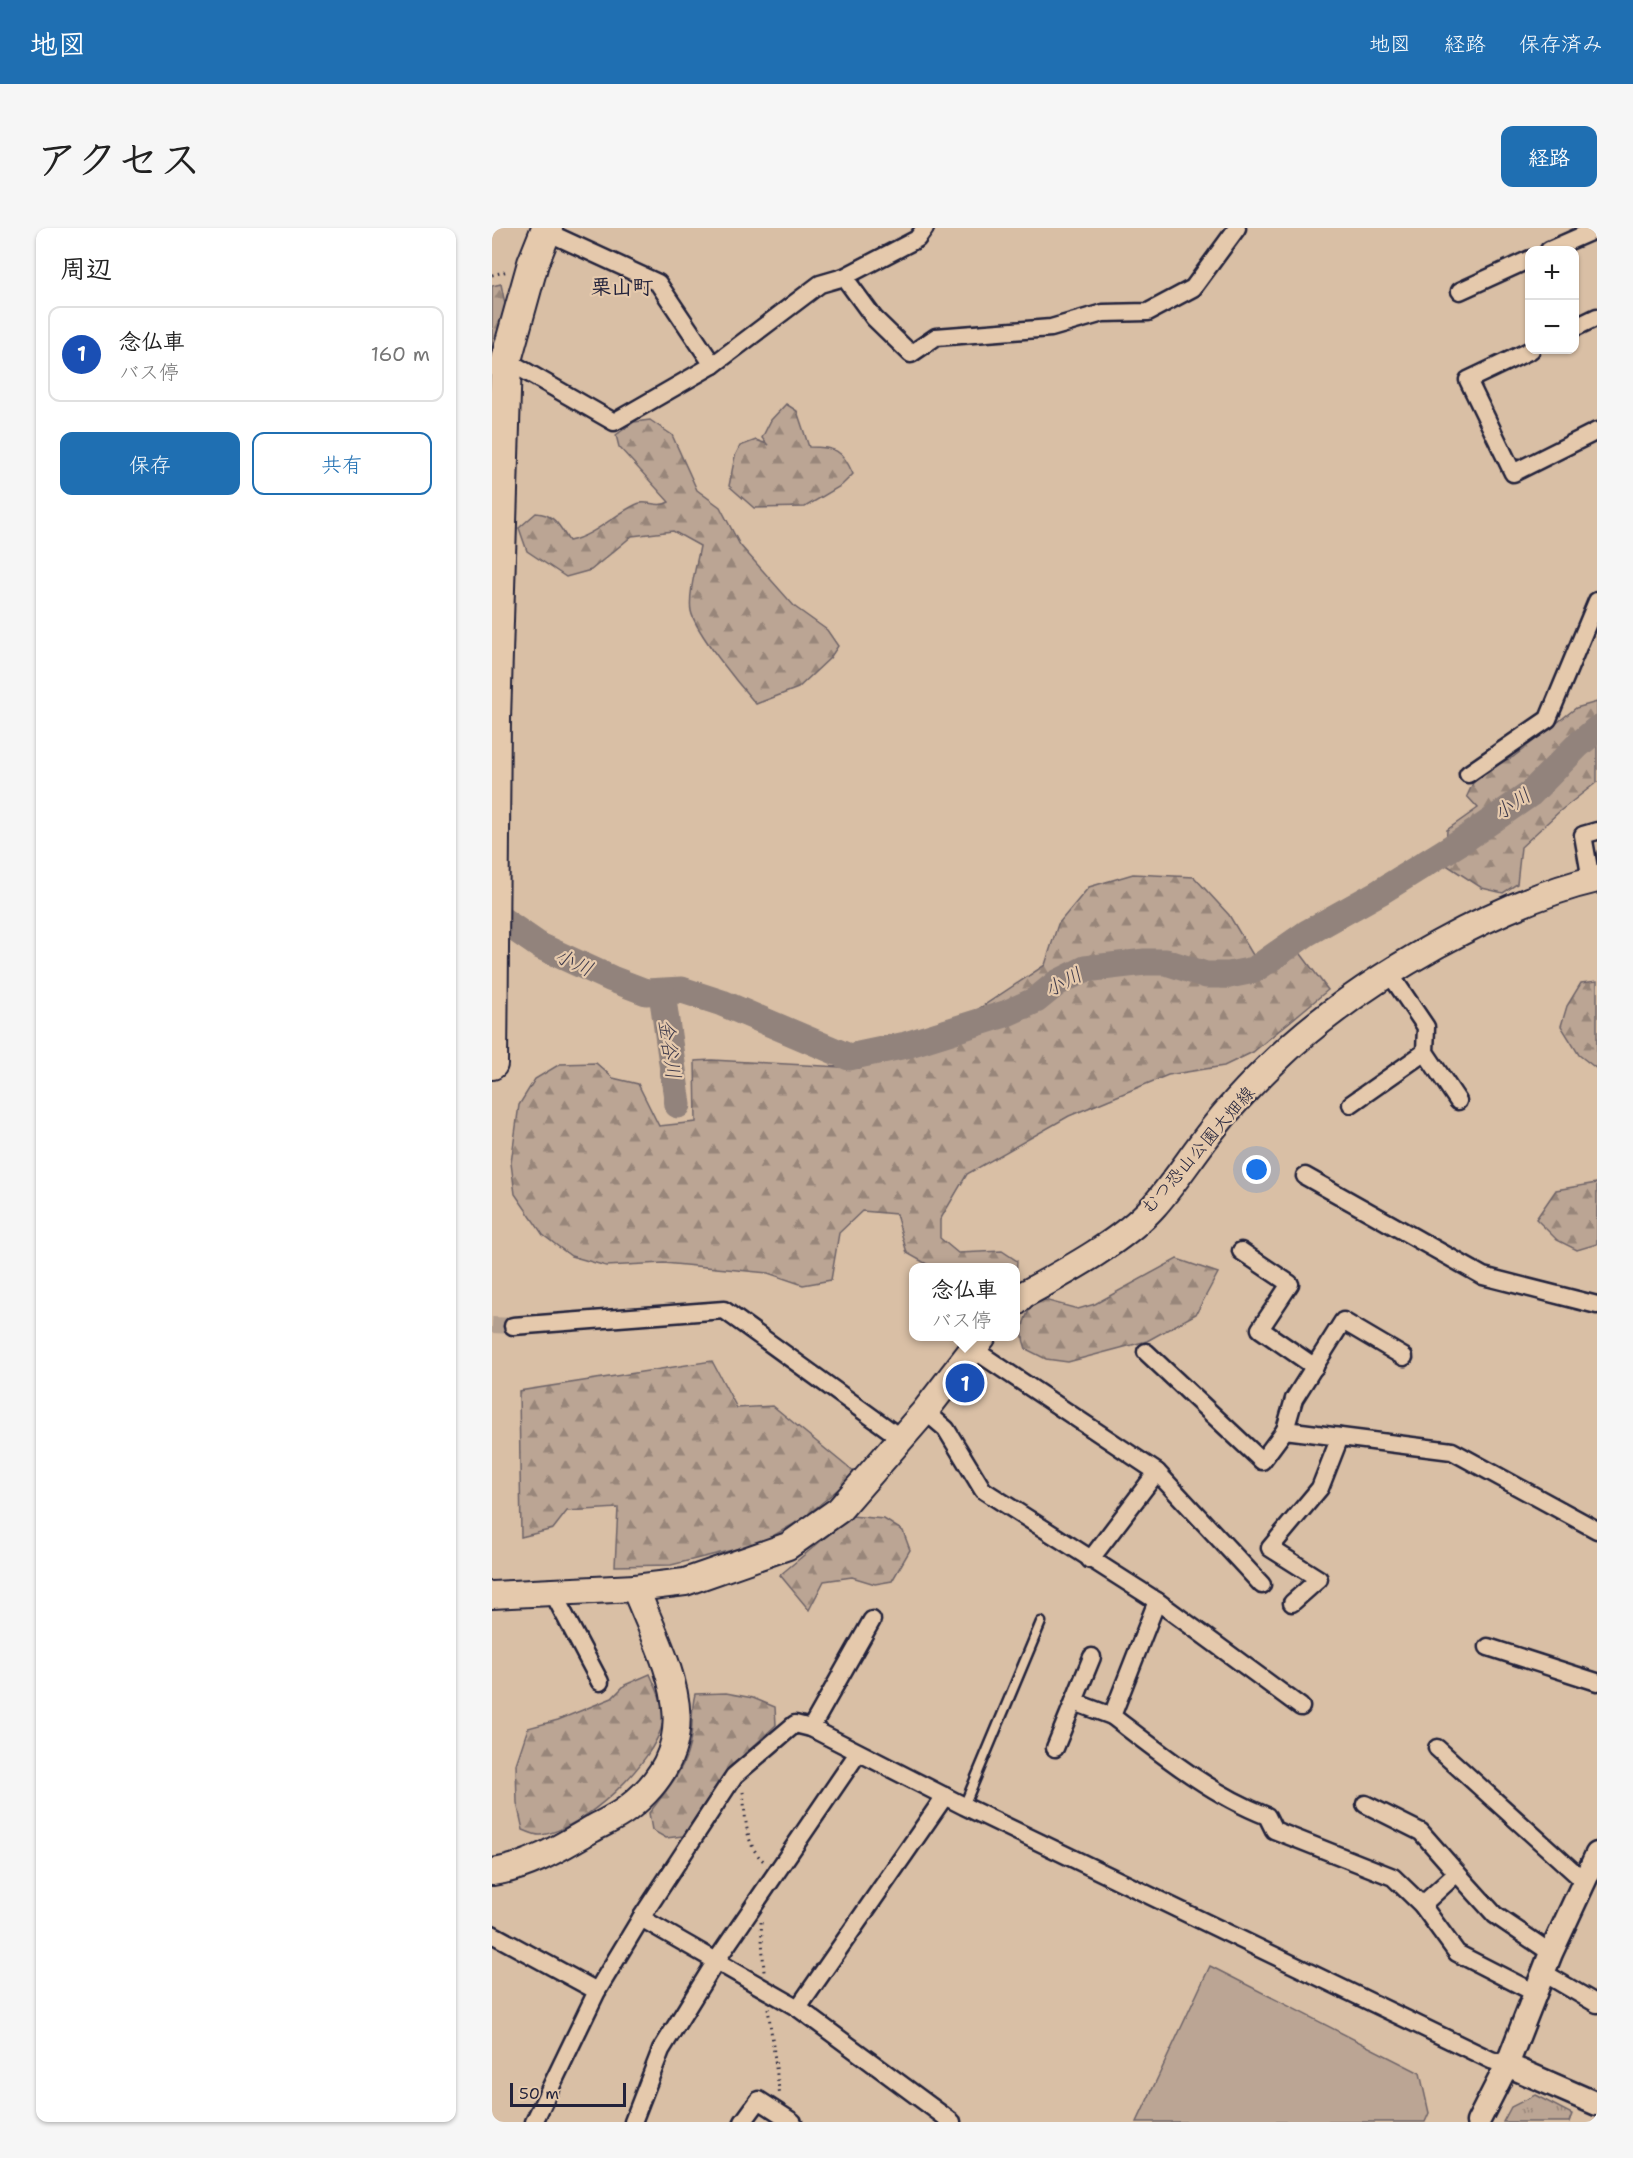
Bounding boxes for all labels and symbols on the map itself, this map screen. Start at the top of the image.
district label: 栗山町 [591,273,654,301]
water label: 小川 [1488,782,1536,826]
water label: 小川 [550,942,598,982]
water label: 小川 [1039,961,1087,1003]
water label: 金谷川 [653,1017,687,1081]
street label: むつ恐山公園大畑線 [1136,1081,1260,1219]
your location [1242,1155,1271,1184]
pin: 1 [946,1360,984,1406]
scale bar [510,2080,626,2108]

